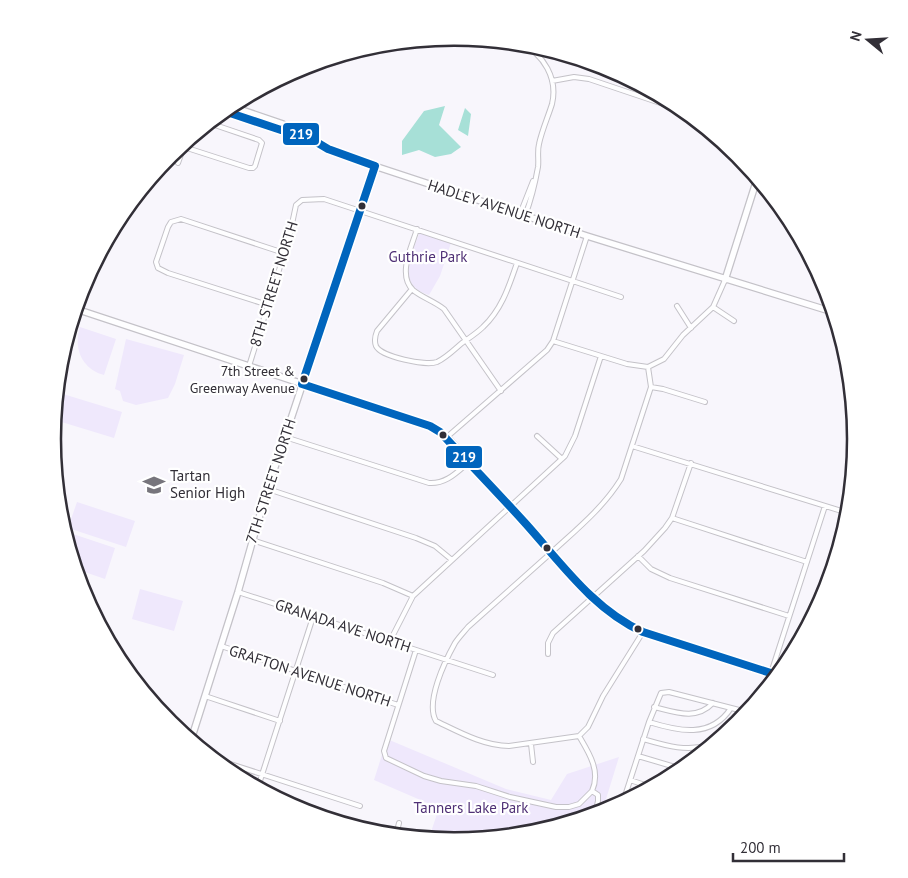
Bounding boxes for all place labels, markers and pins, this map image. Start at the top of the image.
unlabelled marker [357,201,367,211]
place label: 7th Street & Greenway Avenue [190,362,295,397]
marker: 7th Street & Greenway Avenue [299,374,309,384]
unlabelled marker [438,430,448,440]
place label: Tartan Senior High [170,466,245,502]
school or university icon: Tartan Senior High [141,472,167,498]
unlabelled marker [542,543,552,553]
unlabelled marker [633,624,643,634]

